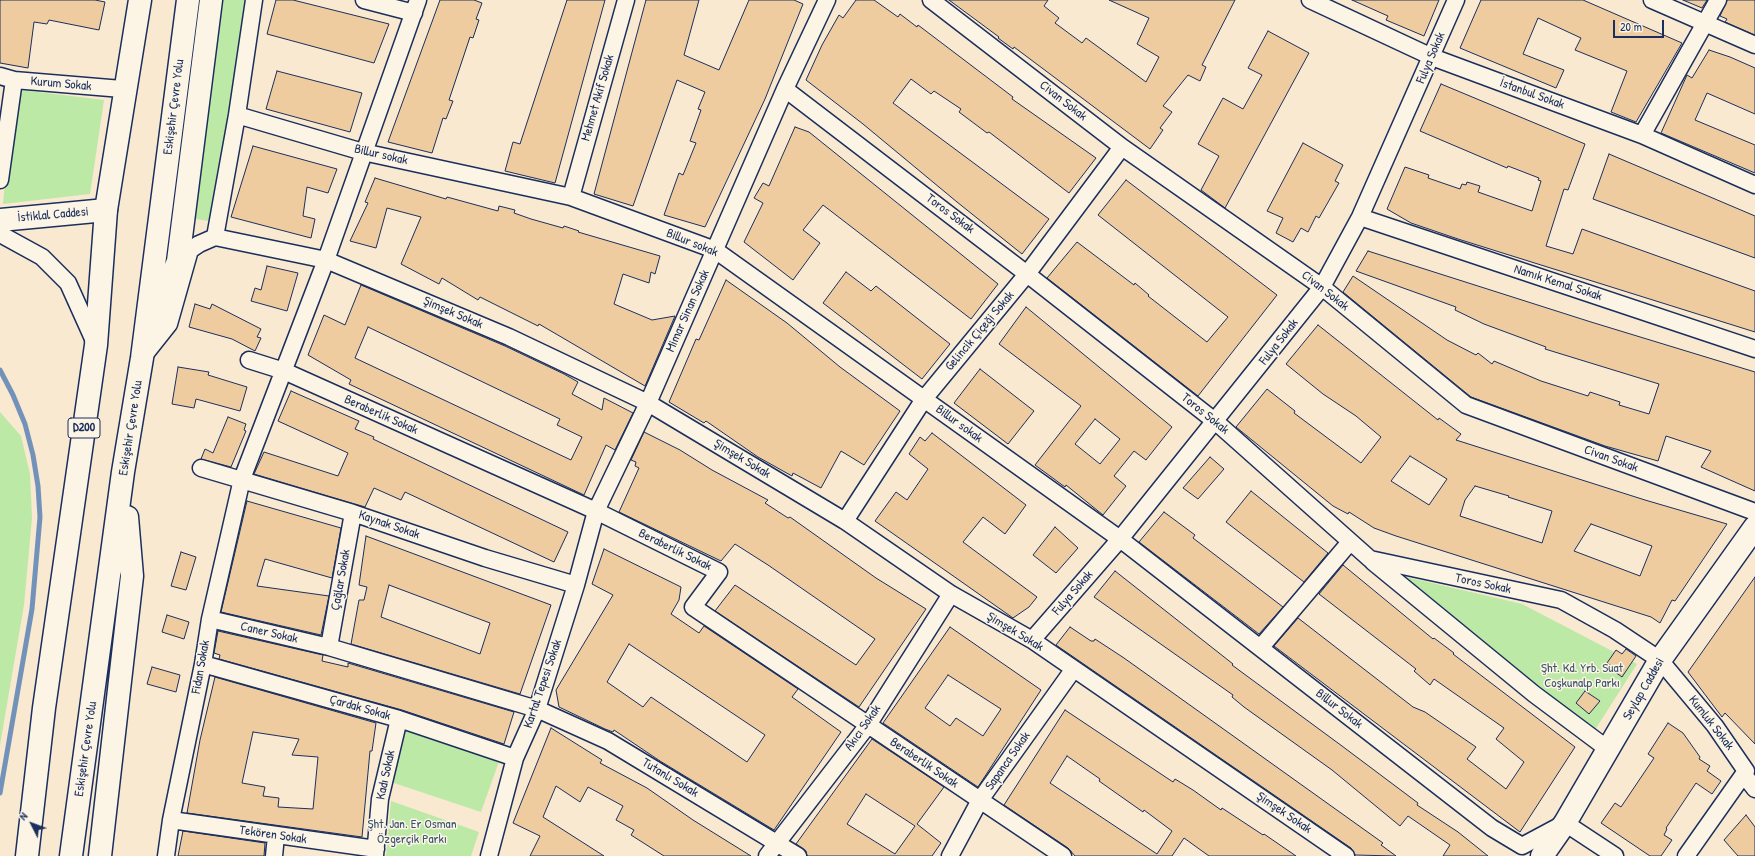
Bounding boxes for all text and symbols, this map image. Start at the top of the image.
scale bar [1615,12,1666,38]
text: 20 m [1620,18,1642,35]
street label: Fulya Sokak [1413,30,1449,86]
street label: Mehmet Akif Sokak [578,53,618,143]
street label: Eskişehir Çevre Yolu [160,58,188,156]
street label: Kurum Sokak [30,74,92,94]
street label: İstanbul Sokak [1498,75,1566,113]
street label: Civan Sokak [1036,78,1090,124]
street label: Billur sokak [353,141,409,169]
street label: Toros Sokak [923,191,977,237]
street label: İstiklal Caddesi [17,204,89,226]
street label: Billur sokak [664,226,720,260]
street label: Namık Kemal Sokak [1512,261,1604,305]
street label: Mimar Sinan Sokak [663,267,713,355]
street label: Civan Sokak [1298,268,1352,314]
street label: Gelincik Çiçeği Sokak [942,288,1018,374]
street label: Şimşek Sokak [421,293,485,333]
street label: Fulya Sokak [1256,316,1302,368]
street label: Eskişehir Çevre Yolu [116,379,146,477]
street label: Toros Sokak [1178,390,1232,438]
street label: Beraberlik Sokak [342,392,420,438]
street label: Billur sokak [932,402,986,446]
road number: D200 [68,418,100,438]
street label: Şimşek Sokak [711,436,773,482]
street label: Civan Sokak [1582,442,1640,476]
street label: Kaynak Sokak [356,507,422,543]
street label: Beraberlik Sokak [636,526,714,574]
street label: Çağlar Sokak [328,548,354,612]
street label: Fulya Sokak [1049,567,1097,619]
street label: Toros Sokak [1454,570,1512,598]
street label: Şimşek Sokak [984,609,1046,655]
street label: Caner Sokak [239,619,299,647]
street label: Kartal Tepesi Sokak [521,638,565,730]
street label: Fidan Sokak [189,639,213,695]
street label: Seylap Caddesi [1620,655,1668,723]
park label: Şht. Kd. Yrb. Suat Coşkunalp Parkı [1541,661,1623,692]
street label: Billur Sokak [1312,686,1366,732]
street label: Çardak Sokak [328,692,392,724]
street label: Kumluk Sokak [1685,693,1737,753]
street label: Eskişehir Çevre Yolu [72,700,100,798]
street label: Akıcı Sokak [842,702,884,754]
street label: Sapanca Sokak [982,729,1034,793]
street label: Beraberlik Sokak [887,734,961,792]
street label: Kadı Sokak [373,749,399,801]
street label: Tutanlı Sokak [639,755,701,801]
street label: Şimşek Sokak [1253,789,1315,837]
north arrow [12,804,52,844]
text: N [16,809,30,823]
park label: Şht. Jan. Er Osman Özgerçik Parkı [367,817,457,848]
street label: Tekören Sokak [238,823,308,847]

